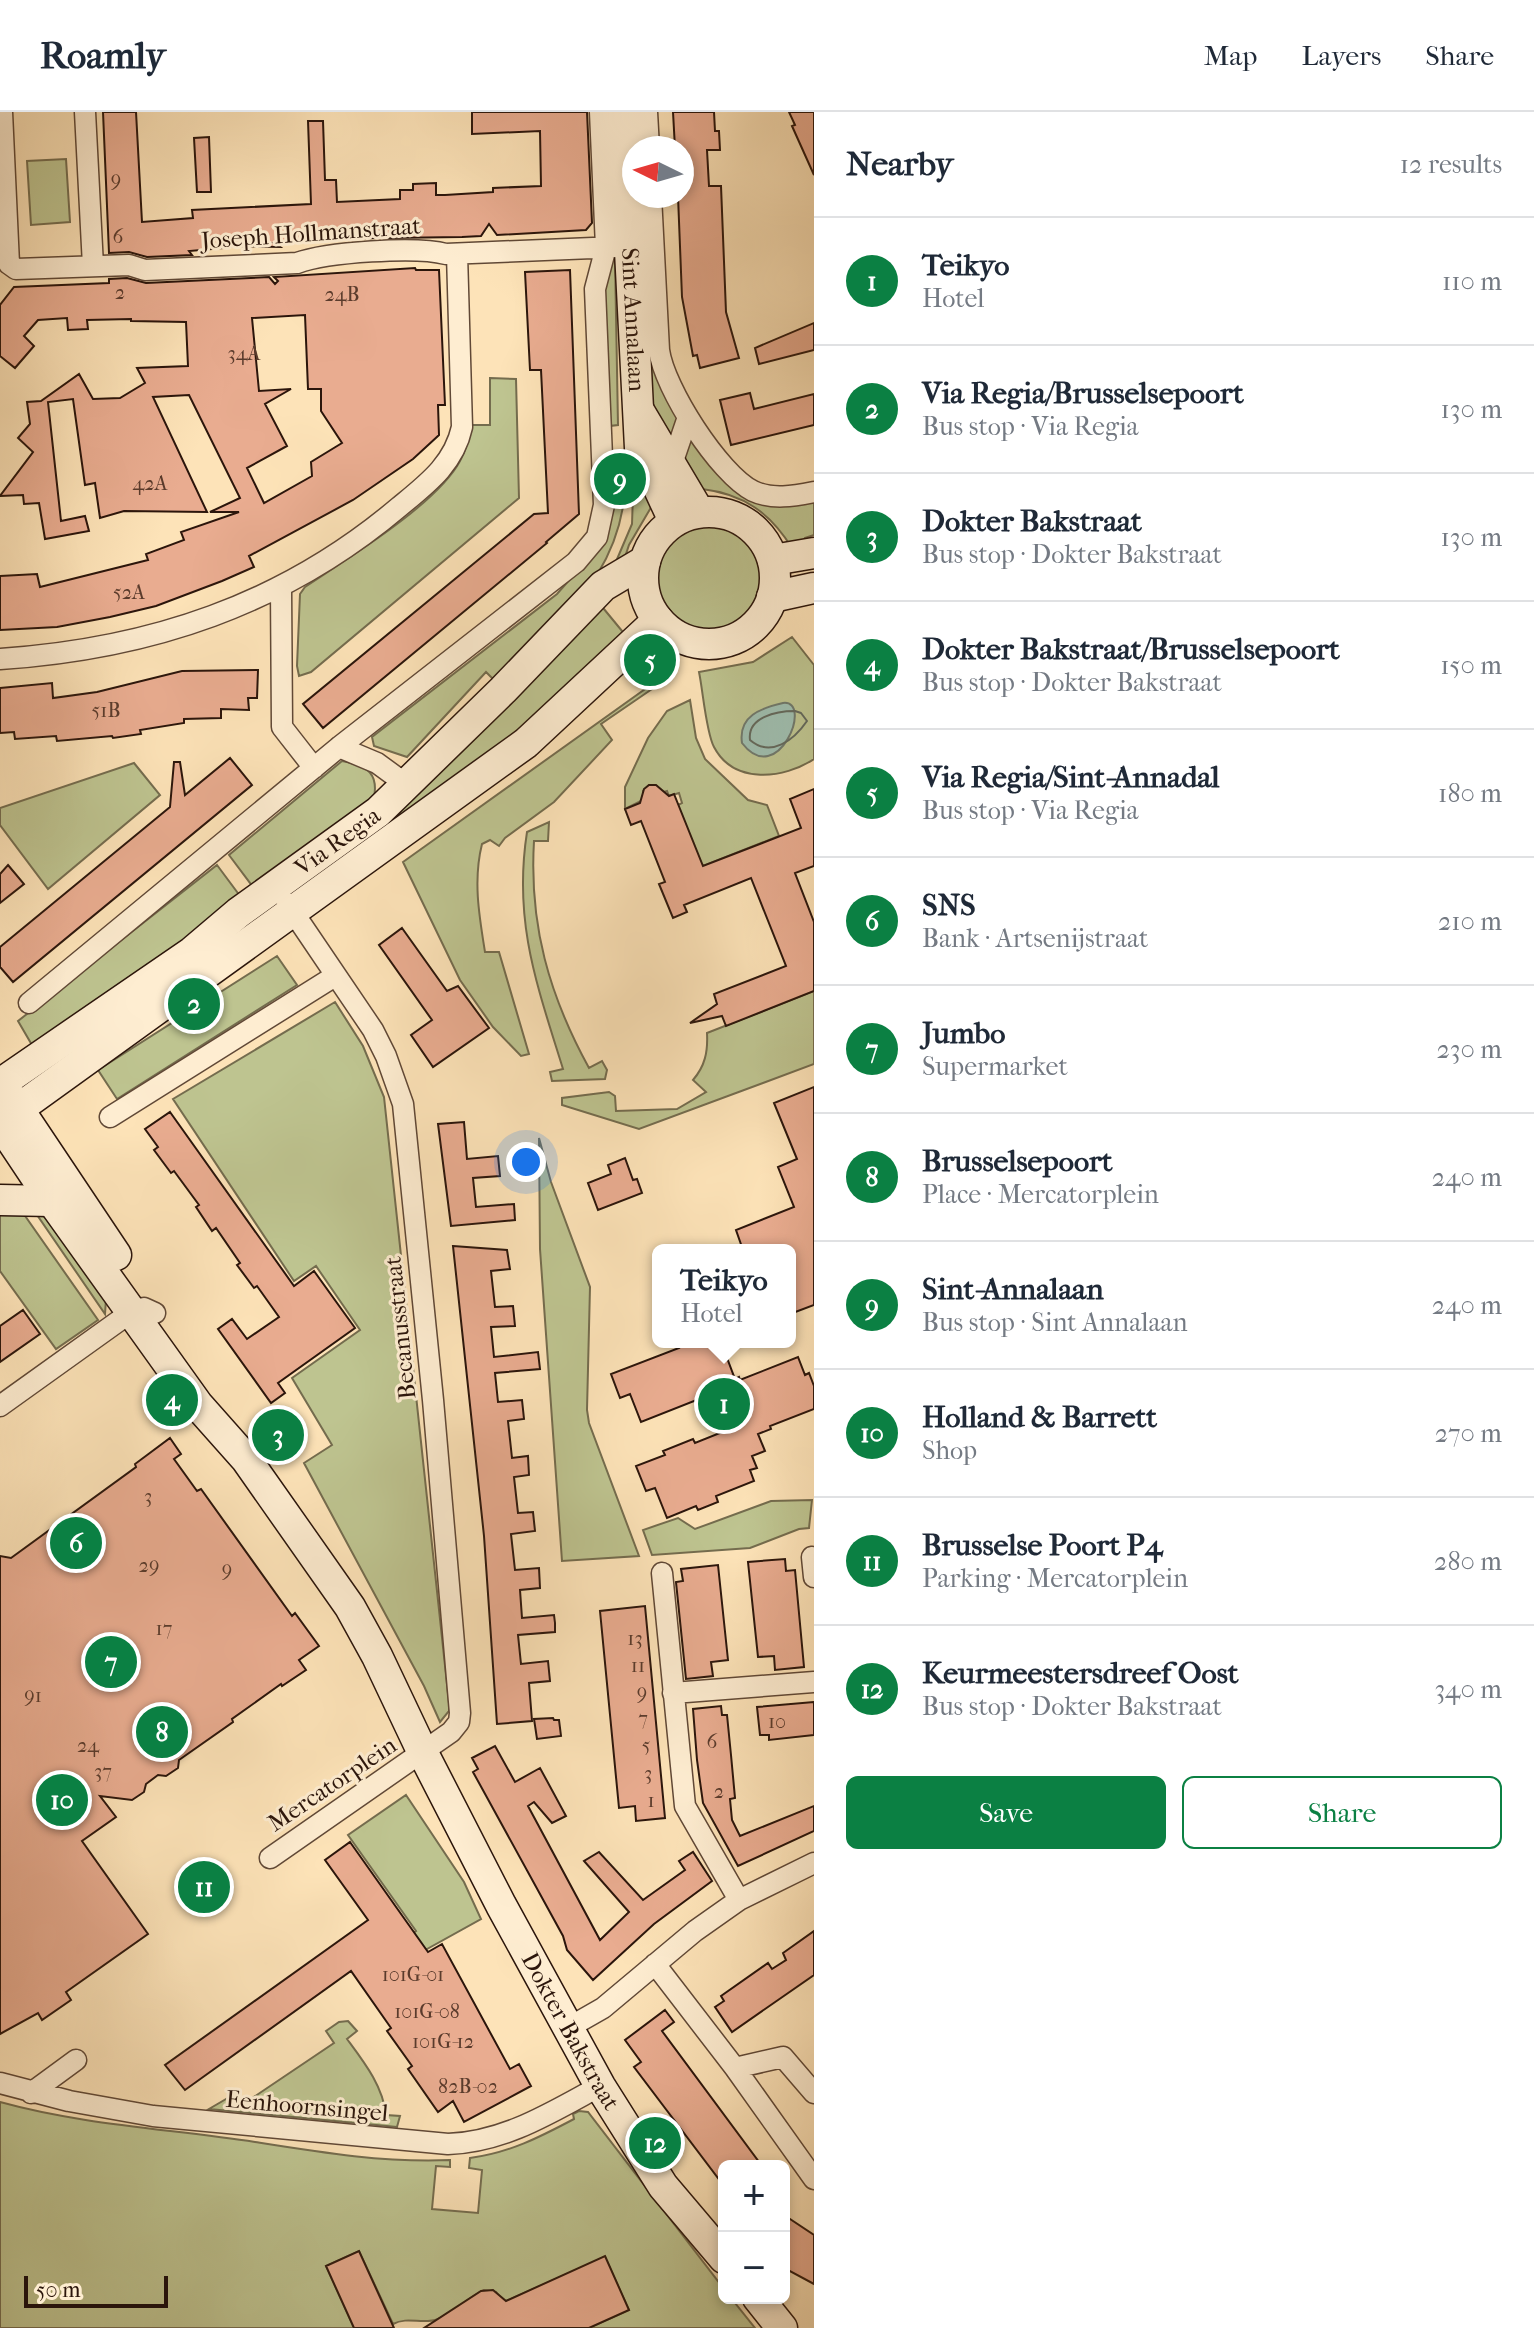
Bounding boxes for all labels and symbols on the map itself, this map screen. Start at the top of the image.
north arrow [622,136,694,208]
house number: 9 [111,168,121,191]
street label: Joseph Hollmanstraat [198,211,422,255]
house number: 6 [113,225,124,248]
street label: Sint Annalaan [616,247,651,393]
house number: 2 [115,281,125,304]
house number: 24B [324,283,360,306]
house number: 34A [228,342,262,365]
pin: 9 [594,449,646,509]
house number: 42A [132,472,169,495]
house number: 52A [113,581,146,604]
pin: 5 [624,630,676,690]
house number: 51B [92,699,120,722]
street label: Via Regia [288,800,387,882]
pin: 2 [168,974,220,1034]
your location [506,1142,546,1182]
street label: Becanusstraat [379,1255,421,1401]
pin: 4 [146,1370,198,1430]
pin: 1 [698,1374,750,1434]
pin: 3 [252,1405,304,1465]
house number: 3 [144,1485,152,1508]
pin: 6 [50,1513,102,1573]
house number: 29 [139,1554,159,1577]
house number: 9 [222,1558,232,1581]
house number: 17 [156,1617,173,1640]
house number: 13 [627,1627,643,1650]
pin: 7 [85,1632,137,1692]
house number: 11 [631,1654,645,1677]
house number: 9 [637,1681,647,1704]
house number: 91 [24,1684,42,1707]
pin: 8 [136,1702,188,1762]
house number: 7 [638,1707,648,1730]
house number: 10 [768,1710,786,1733]
house number: 6 [707,1730,718,1753]
street label: Mercatorplein [262,1731,402,1837]
house number: 24 [77,1734,100,1757]
house number: 5 [642,1734,650,1757]
house number: 37 [94,1760,112,1783]
house number: 3 [644,1762,652,1785]
pin: 10 [36,1770,88,1830]
house number: 2 [714,1780,724,1803]
house number: 1 [647,1789,655,1812]
pin: 11 [178,1857,230,1917]
street label: Dokter Bakstraat [516,1948,626,2116]
house number: 101G-01 [382,1963,444,1986]
house number: 101G-08 [394,2000,460,2023]
house number: 101G-12 [412,2030,474,2053]
house number: 82B-02 [438,2075,498,2098]
street label: Eenhoornsingel [224,2085,390,2127]
pin: 12 [629,2113,681,2173]
scale bar [24,2272,168,2308]

